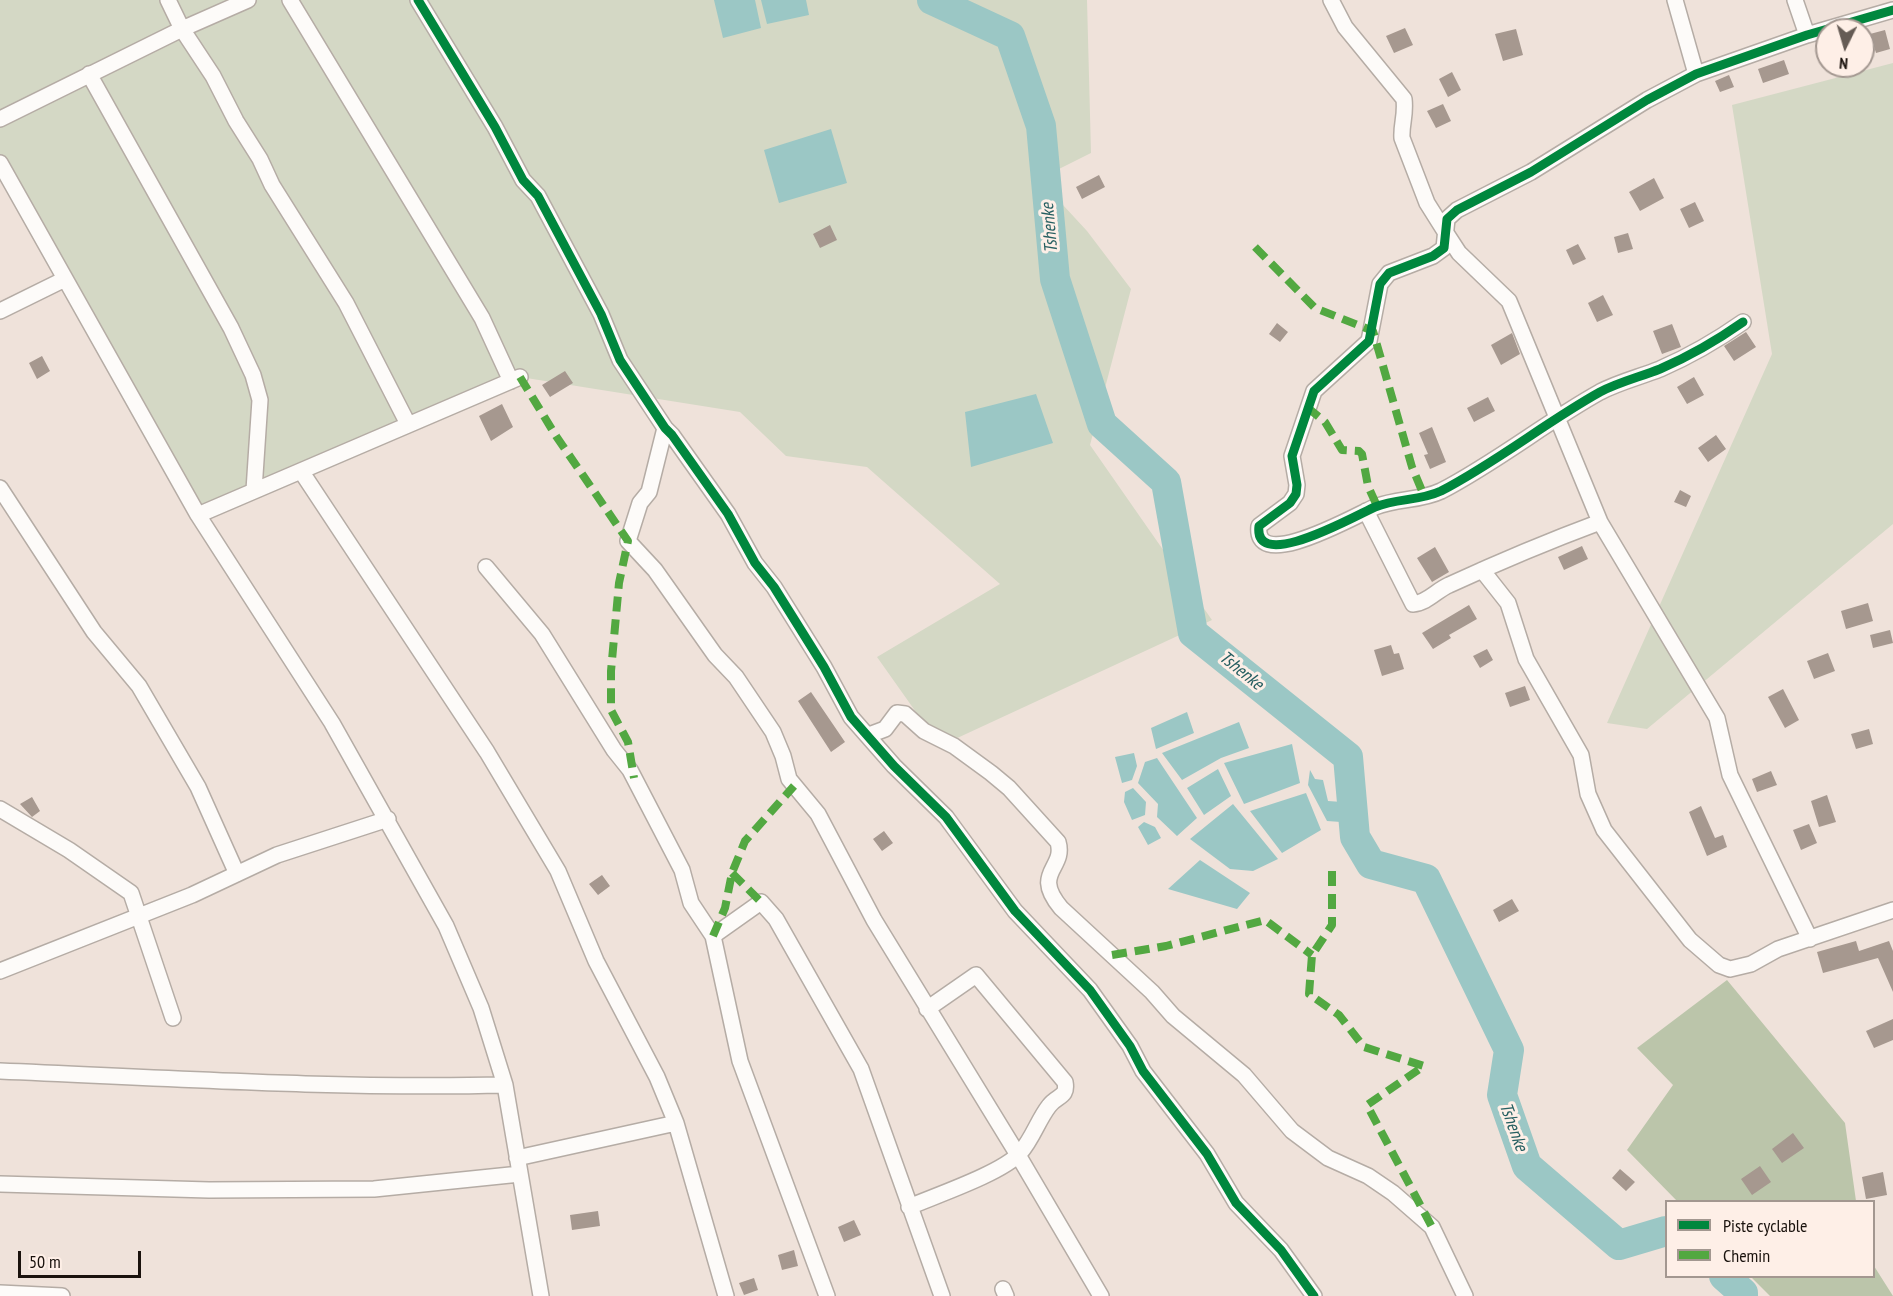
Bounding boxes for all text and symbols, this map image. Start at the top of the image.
north arrow [1815,18,1875,78]
text: N [1838,54,1849,74]
water label: Tshenke [1037,202,1063,254]
water label: Tshenke [1215,647,1267,695]
water label: Tshenke [1494,1100,1532,1154]
legend [1665,1200,1875,1278]
text: Piste cyclable [1723,1214,1807,1237]
scale bar [21,1239,144,1277]
text: Chemin [1723,1244,1770,1267]
text: 50 m [29,1250,61,1273]

